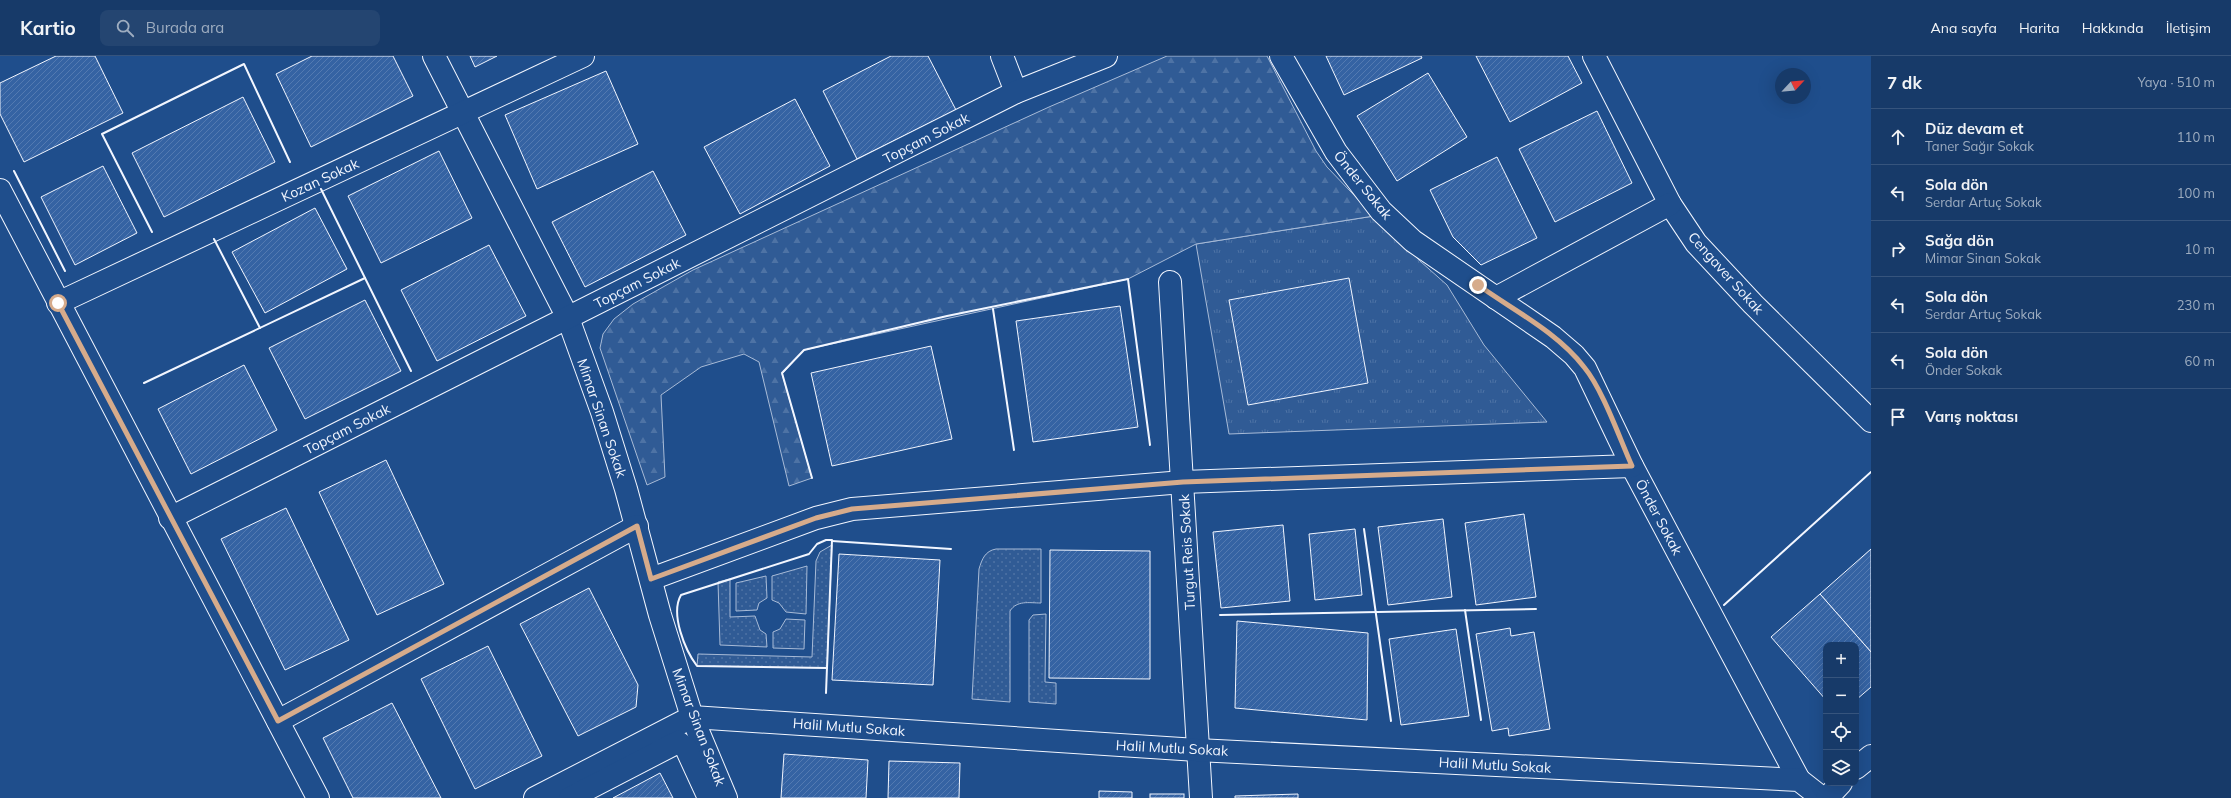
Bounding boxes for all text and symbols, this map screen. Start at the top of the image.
search box [100,10,380,46]
text: Kartio [20,16,76,40]
icon: search [114,17,136,39]
text: Burada ara [146,18,224,37]
text: Ana sayfa [1930,19,1997,37]
text: Harita [2019,19,2060,37]
text: Hakkında [2082,19,2144,37]
text: İletişim [2166,19,2211,37]
north arrow [1775,68,1811,104]
text: 7 dk [1887,72,1922,93]
text: Yaya · 510 m [2138,74,2215,90]
street label: Topçam Sokak [880,108,973,167]
text: Düz devam et [1925,119,2024,138]
icon: ahead [1887,126,1909,148]
text: 110 m [2177,129,2215,145]
text: Taner Sağır Sokak [1925,138,2034,154]
street label: Önder Sokak [1330,147,1397,224]
street label: Kozan Sokak [278,154,362,206]
text: Sola dön [1925,175,1988,194]
icon: left [1887,182,1909,204]
text: 100 m [2177,185,2215,201]
text: Serdar Artuç Sokak [1925,194,2042,210]
street label: Cengaver Sokak [1684,228,1768,319]
text: Sağa dön [1925,231,1994,250]
icon: right [1887,238,1909,260]
text: 10 m [2185,241,2215,257]
text: Mimar Sinan Sokak [1925,250,2041,266]
street label: Topçam Sokak [591,253,684,312]
route end [1469,276,1487,294]
text: Sola dön [1925,287,1988,306]
route start [49,294,67,312]
icon: left [1887,294,1909,316]
text: 230 m [2177,297,2215,313]
text: Serdar Artuç Sokak [1925,306,2042,322]
text: Sola dön [1925,343,1988,362]
icon: left [1887,350,1909,372]
text: 60 m [2185,353,2215,369]
street label: Mimar Sinan Sokak [573,356,631,481]
text: Önder Sokak [1925,362,2002,378]
street label: Topçam Sokak [301,399,394,458]
icon: arrive [1887,406,1909,428]
text: Varış noktası [1925,407,2018,426]
street label: Önder Sokak [1632,476,1687,559]
street label: Turgut Reis Sokak [1175,493,1199,610]
map controls [1823,642,1859,786]
button: + [1823,642,1859,678]
street label: Mimar Sinan Sokak [668,666,730,789]
button: − [1823,678,1859,714]
street label: Halil Mutlu Sokak [792,714,907,740]
button: locate [1823,714,1859,750]
street label: Halil Mutlu Sokak [1115,736,1229,760]
button: layers [1823,750,1859,786]
street label: Halil Mutlu Sokak [1438,753,1552,777]

